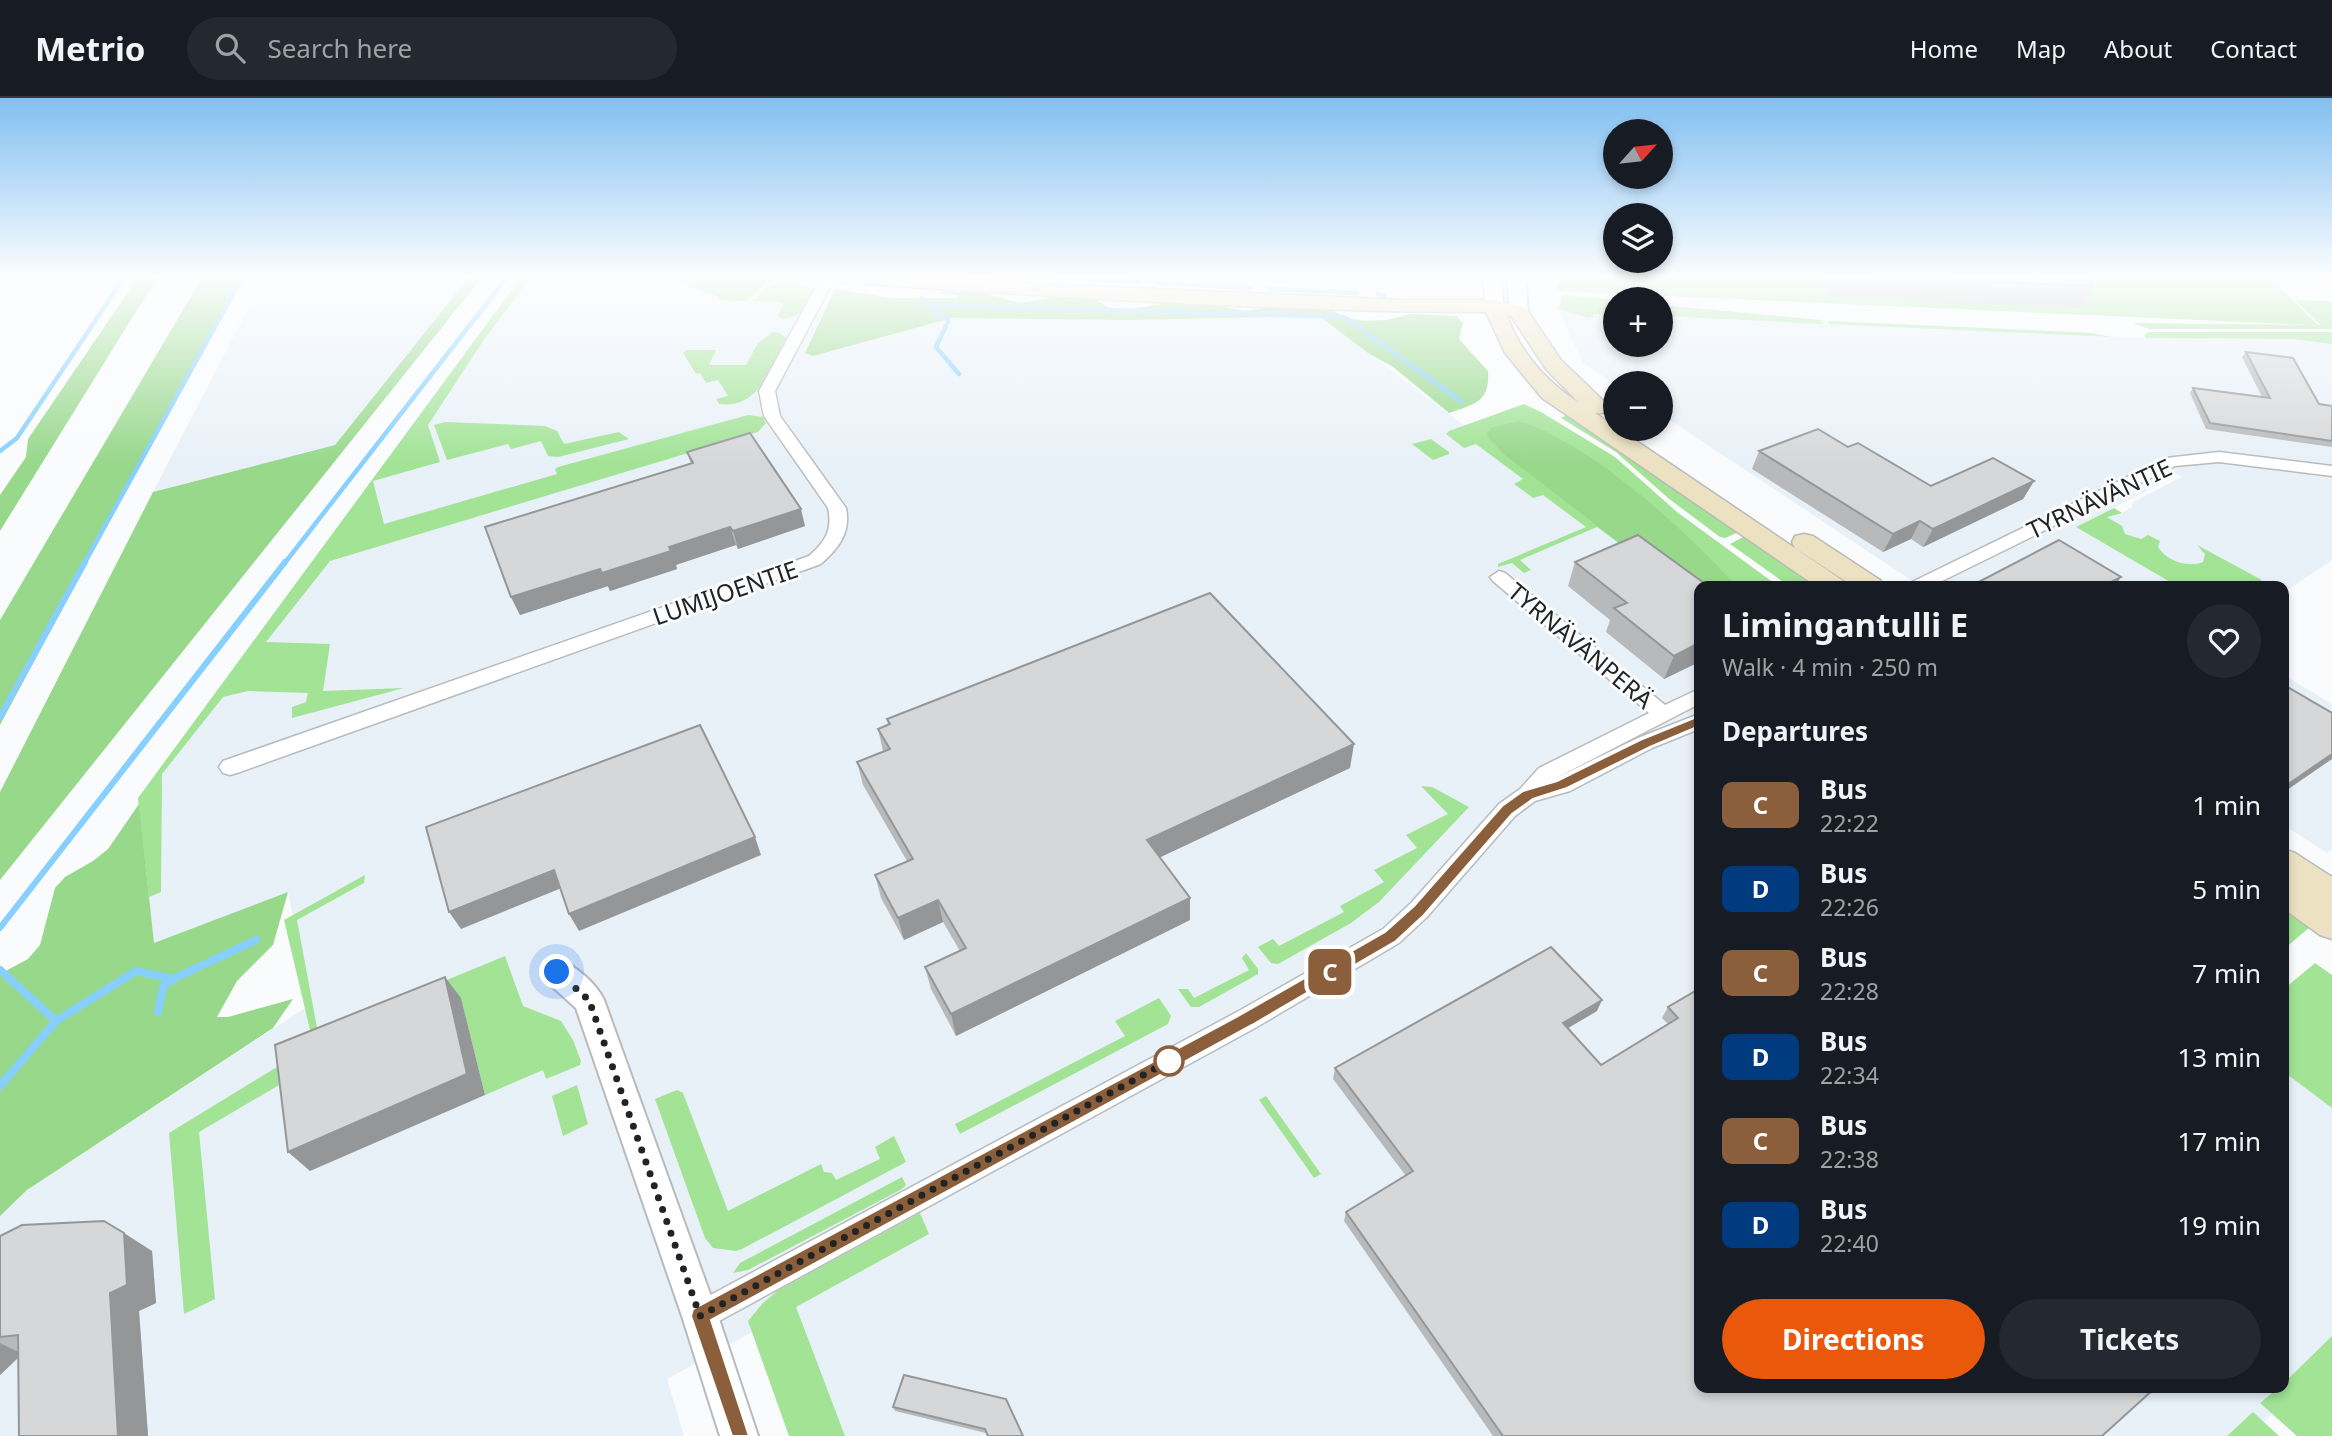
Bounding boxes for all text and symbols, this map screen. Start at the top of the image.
search box [187,17,677,80]
text: Metrio [35,26,145,71]
icon: search [211,29,249,67]
text: Search here [267,30,412,66]
text: Home [1910,32,1978,65]
text: Map [2016,32,2066,65]
text: About [2104,32,2172,65]
text: Contact [2210,32,2297,65]
north arrow [1603,119,1673,189]
map controls [1603,119,1673,441]
button: layers [1603,203,1673,273]
button: + [1603,287,1673,357]
button: − [1603,371,1673,441]
street label: TYRNÄVÄNTIE [2021,450,2177,546]
street label: LUMIJOENTIE [648,552,802,632]
street label: TYRNÄVÄNPERÄ [1502,575,1661,716]
text: Limingantulli E [1722,602,1968,647]
button: heart [2187,604,2261,678]
text: Walk · 4 min · 250 m [1722,651,1938,683]
text: Departures [1722,713,1868,749]
text: Bus [1820,771,1867,807]
text: 1 min [2192,787,2261,823]
text: C [1753,788,1768,821]
text: 22:22 [1820,807,1879,839]
text: Bus [1820,855,1867,891]
text: 5 min [2192,871,2261,907]
text: D [1752,872,1769,905]
text: 22:26 [1820,891,1879,923]
text: Bus [1820,939,1867,975]
line badge: C [1307,949,1353,995]
your location [539,954,574,989]
text: C [1322,955,1338,988]
text: 7 min [2192,955,2261,991]
text: C [1753,956,1768,989]
text: 22:28 [1820,975,1879,1007]
text: Bus [1820,1023,1867,1059]
text: 13 min [2177,1039,2261,1075]
text: D [1752,1040,1769,1073]
unlabelled marker [1154,1046,1184,1076]
text: 22:34 [1820,1059,1879,1091]
text: Bus [1820,1107,1867,1143]
text: 17 min [2177,1123,2261,1159]
text: C [1753,1124,1768,1157]
text: 22:38 [1820,1143,1879,1175]
text: Bus [1820,1191,1867,1227]
text: 19 min [2177,1207,2261,1243]
text: D [1752,1208,1769,1241]
text: 22:40 [1820,1227,1879,1259]
button: Directions [1722,1299,1985,1379]
button: Tickets [1999,1299,2261,1379]

